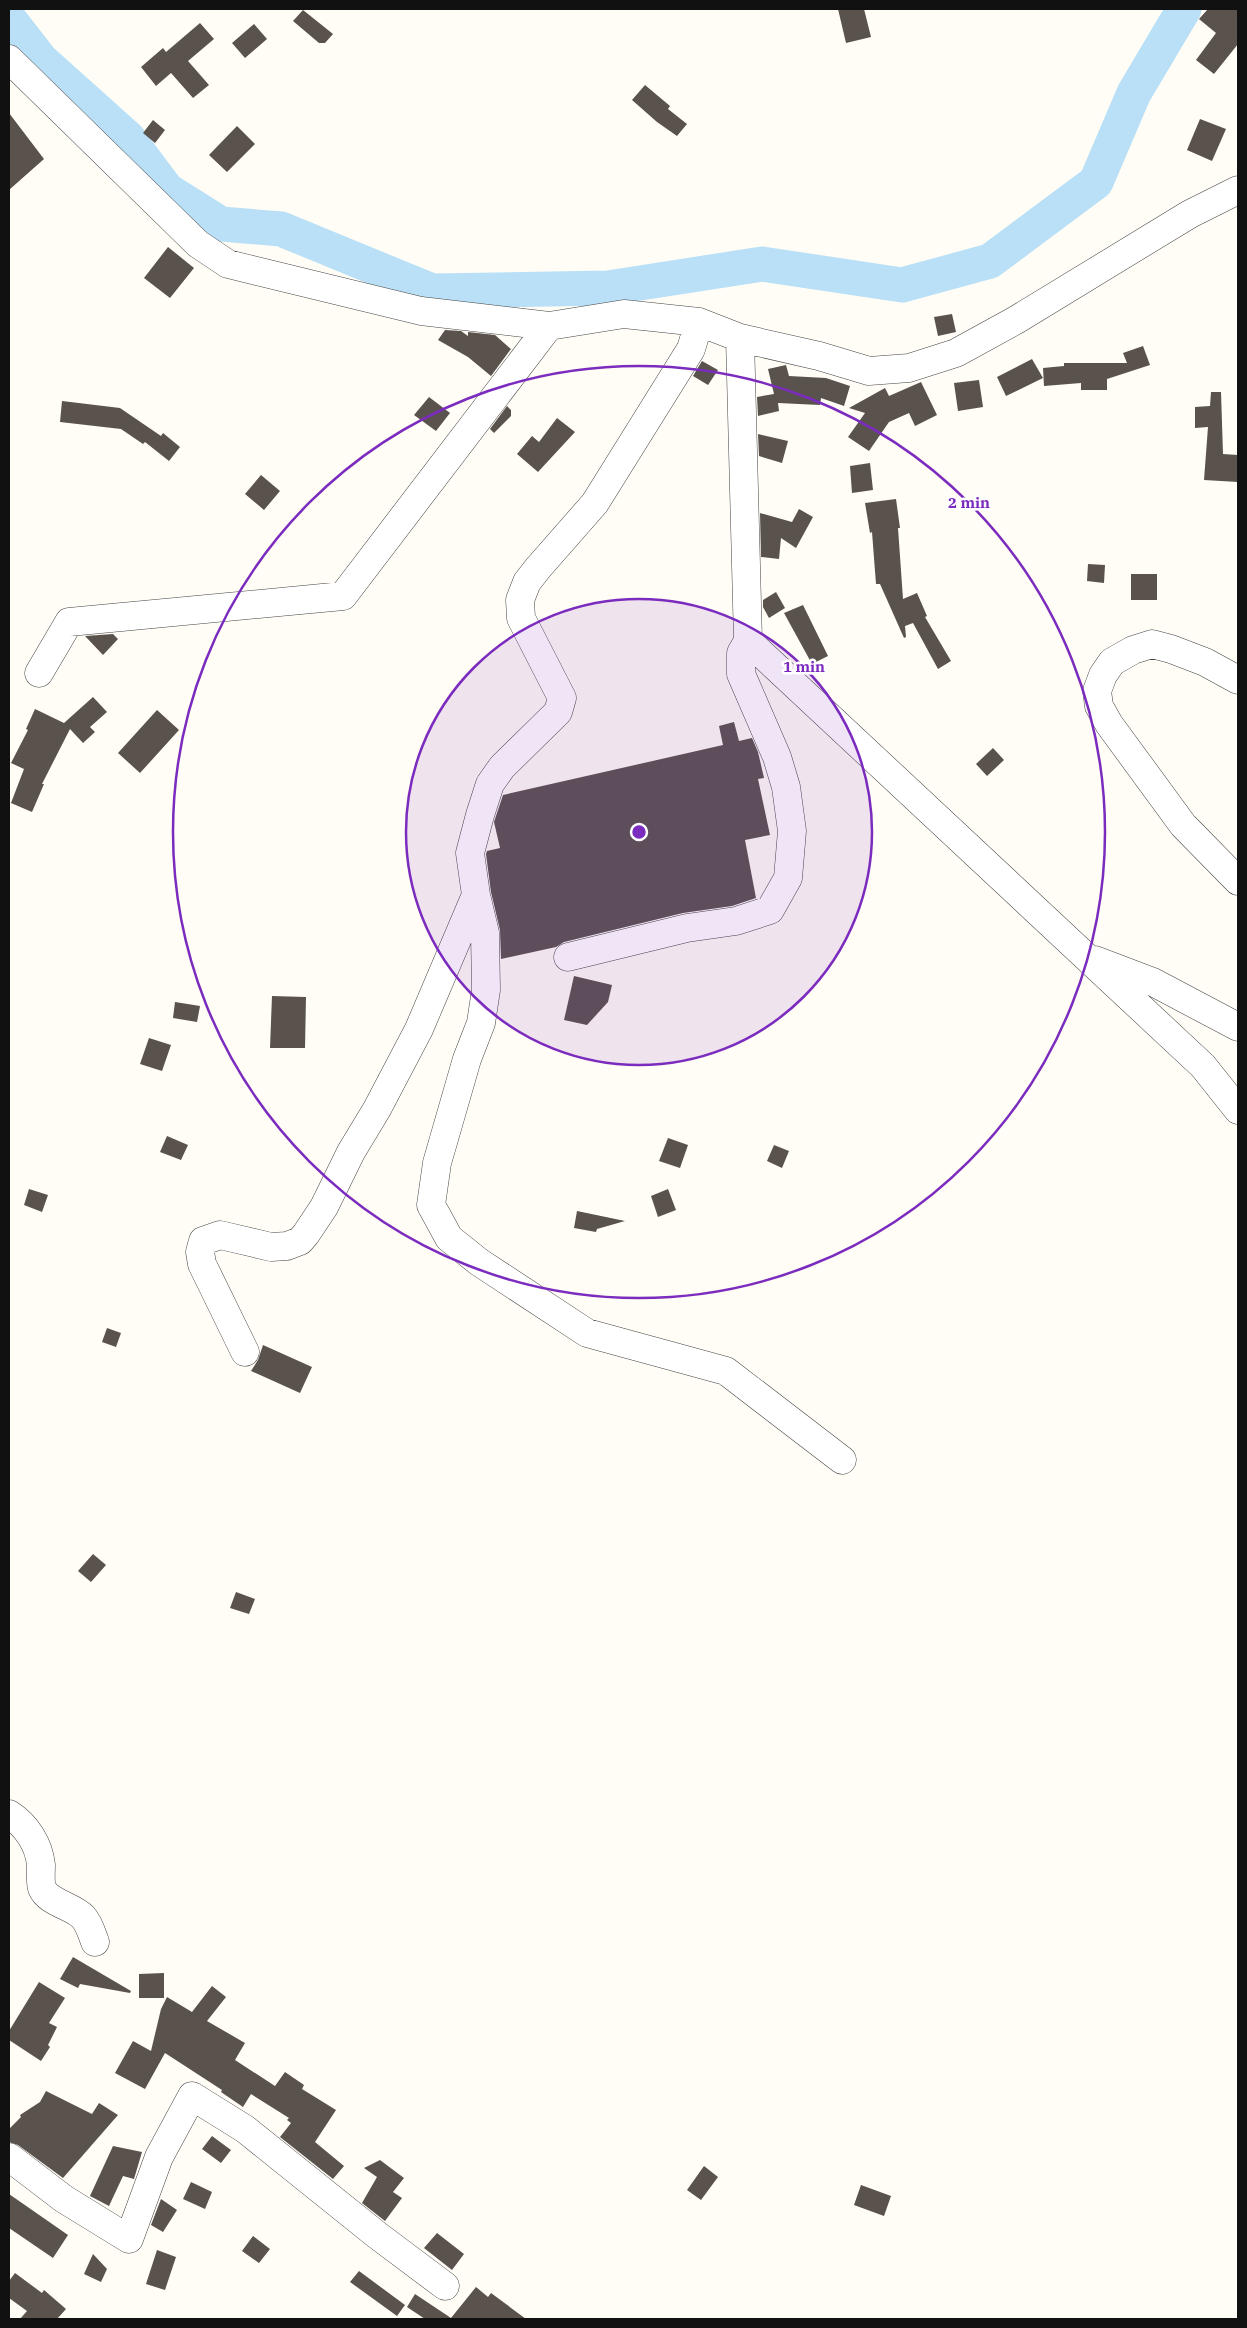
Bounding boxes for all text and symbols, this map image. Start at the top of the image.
text: 2 min [948,493,990,512]
text: 1 min [783,657,825,676]
centre of rings [630,823,648,841]

